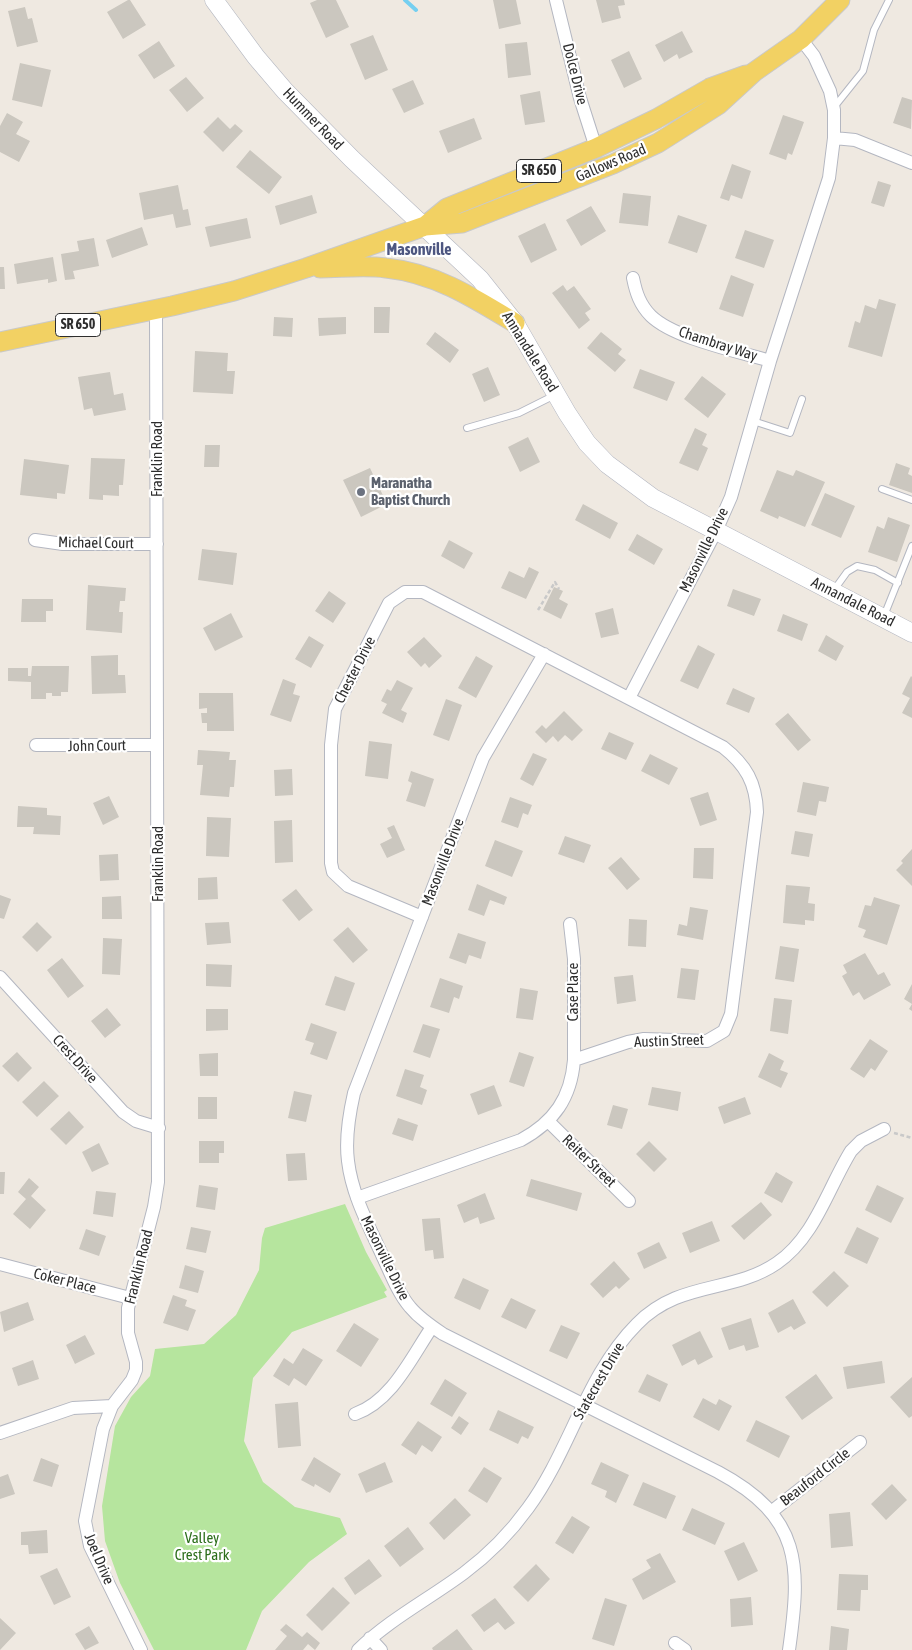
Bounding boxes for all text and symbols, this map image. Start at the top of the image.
street label: Dolce Drive [559,41,591,107]
street label: Hummer Road [279,84,347,154]
street label: Gallows Road [573,140,649,186]
road number: SR 650 [516,160,562,182]
district label: Masonville [387,240,451,260]
street label: Annandale Road [498,308,562,396]
road number: SR 650 [56,314,100,336]
street label: Chambray Way [676,323,760,365]
street label: Franklin Road [148,421,166,497]
place label: Maranatha Baptist Church [371,474,450,509]
marker: Maranatha Baptist Church [355,486,367,498]
street label: Masonville Drive [676,505,732,595]
street label: Michael Court [58,533,134,553]
street label: Annandale Road [808,573,898,631]
street label: Chester Drive [330,634,380,706]
street label: John Court [68,736,126,756]
street label: Masonville Drive [418,816,468,908]
street label: Franklin Road [149,826,167,902]
street label: Case Place [564,963,582,1021]
street label: Crest Drive [49,1031,101,1087]
street label: Austin Street [634,1031,704,1051]
street label: Reiter Street [558,1131,620,1191]
street label: Masonville Drive [357,1213,413,1303]
street label: Franklin Road [121,1228,157,1306]
street label: Coker Place [32,1265,98,1297]
street label: Statecrest Drive [570,1339,628,1423]
street label: Beauford Circle [776,1444,854,1510]
park label: Valley Crest Park [175,1529,229,1564]
street label: Joel Drive [80,1531,118,1587]

